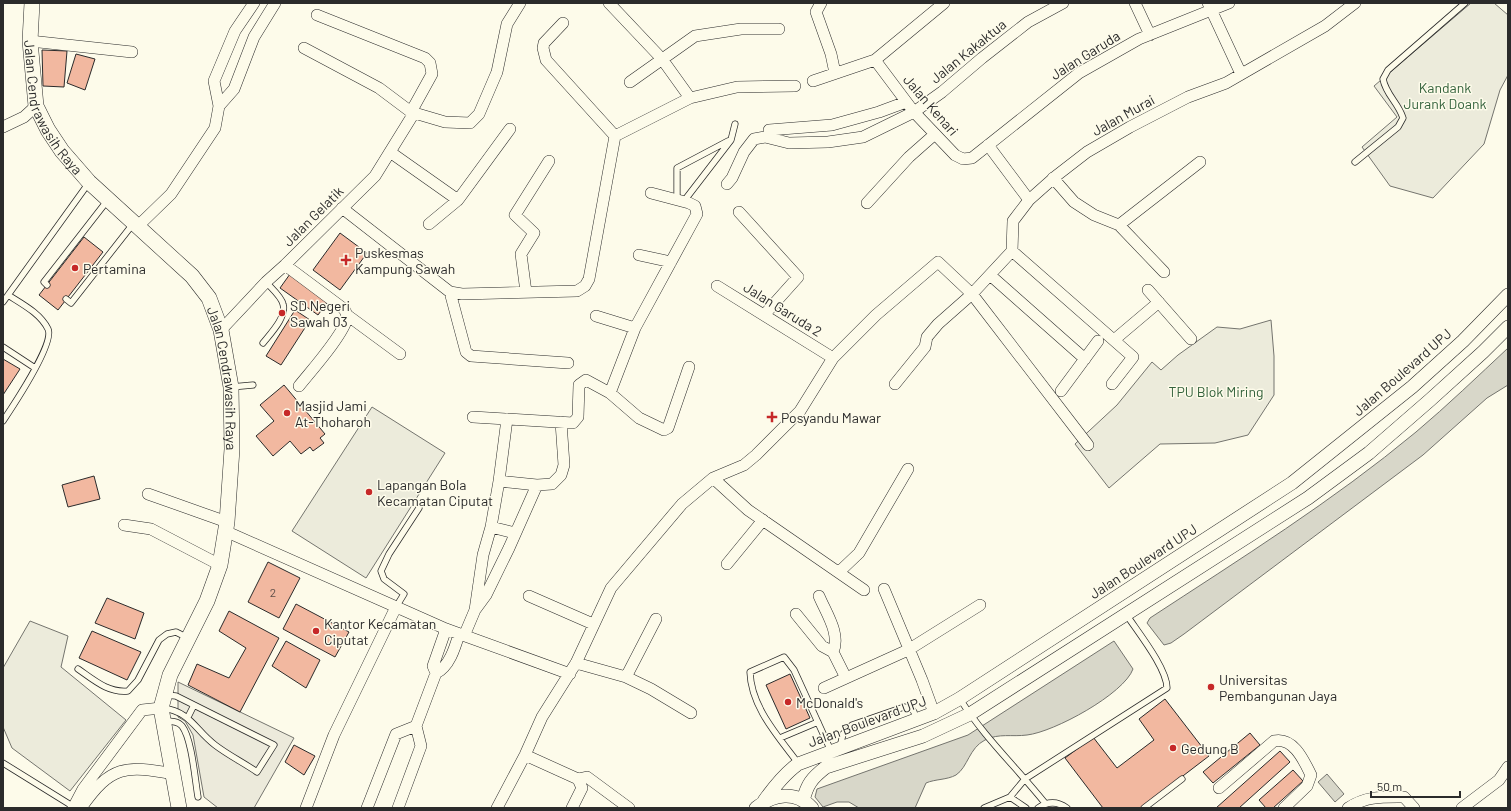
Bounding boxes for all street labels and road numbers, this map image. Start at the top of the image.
street label: Jalan Kakaktua [927,15,1009,87]
street label: Jalan Garuda [1047,27,1123,83]
street label: Jalan Cendrawasih Raya [21,39,87,177]
street label: Jalan Kenari [900,71,962,139]
street label: Jalan Murai [1089,91,1157,139]
street label: Jalan Gelatik [279,182,347,250]
street label: Jalan Garuda 2 [741,278,825,340]
street label: Jalan Cendrawasih Raya [204,304,241,450]
street label: Jalan Boulevard UPJ [1349,325,1455,419]
street label: Jalan Boulevard UPJ [1086,520,1200,602]
street label: Jalan Boulevard UPJ [805,692,929,750]

